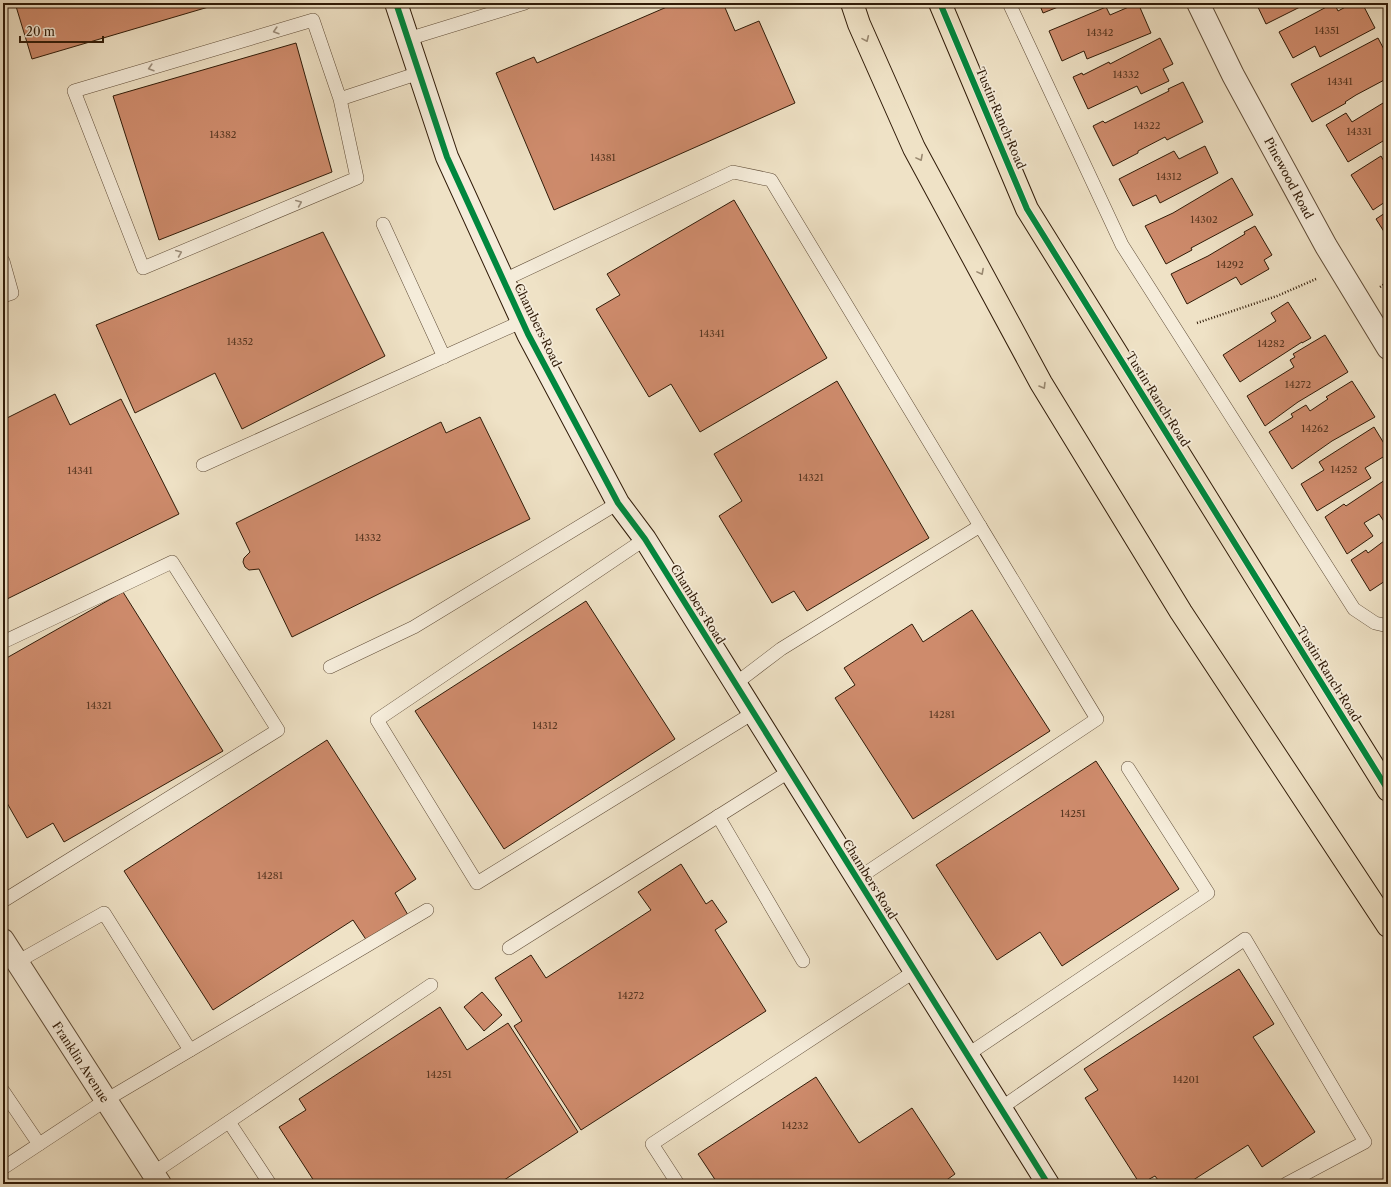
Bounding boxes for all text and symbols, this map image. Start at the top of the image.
scale bar [20,18,103,44]
text: 20 m [26,24,55,39]
house number: 14351 [1314,24,1340,37]
one-way arrow [273,26,280,35]
house number: 14342 [1086,26,1114,39]
one-way arrow [861,35,869,43]
one-way arrow [148,63,155,72]
street label: Tustin Ranch Road [973,65,1029,172]
house number: 14332 [1113,68,1140,81]
house number: 14341 [1327,75,1354,88]
house number: 14322 [1134,119,1161,132]
house number: 14331 [1346,125,1372,138]
house number: 14382 [209,128,237,141]
street label: Pinewood Road [1261,135,1317,222]
house number: 14381 [590,151,617,164]
one-way arrow [915,154,922,161]
house number: 14312 [1156,170,1182,183]
one-way arrow [294,200,302,208]
house number: 14302 [1190,213,1218,226]
one-way arrow [174,250,182,258]
house number: 14292 [1216,258,1244,271]
one-way arrow [977,268,984,275]
street label: Chambers Road [511,281,565,370]
house number: 14341 [699,327,726,340]
house number: 14352 [227,335,254,348]
house number: 14282 [1257,337,1285,350]
street label: Tustin Ranch Road [1123,349,1194,450]
house number: 14272 [1285,378,1311,391]
one-way arrow [1039,382,1046,389]
house number: 14262 [1301,422,1329,435]
house number: 14252 [1331,463,1358,476]
house number: 14341 [67,464,94,477]
house number: 14321 [798,471,825,484]
house number: 14332 [355,531,382,544]
street label: Chambers Road [667,561,729,647]
street label: Tustin Ranch Road [1294,624,1365,725]
house number: 14321 [86,699,113,712]
house number: 14281 [929,708,956,721]
house number: 14312 [532,719,558,732]
house number: 14251 [1060,807,1086,820]
street label: Chambers Road [839,836,901,922]
house number: 14281 [257,869,284,882]
house number: 14272 [618,989,644,1002]
street label: Franklin Avenue [49,1019,113,1106]
house number: 14251 [426,1068,452,1081]
house number: 14201 [1173,1073,1200,1086]
house number: 14232 [782,1119,809,1132]

